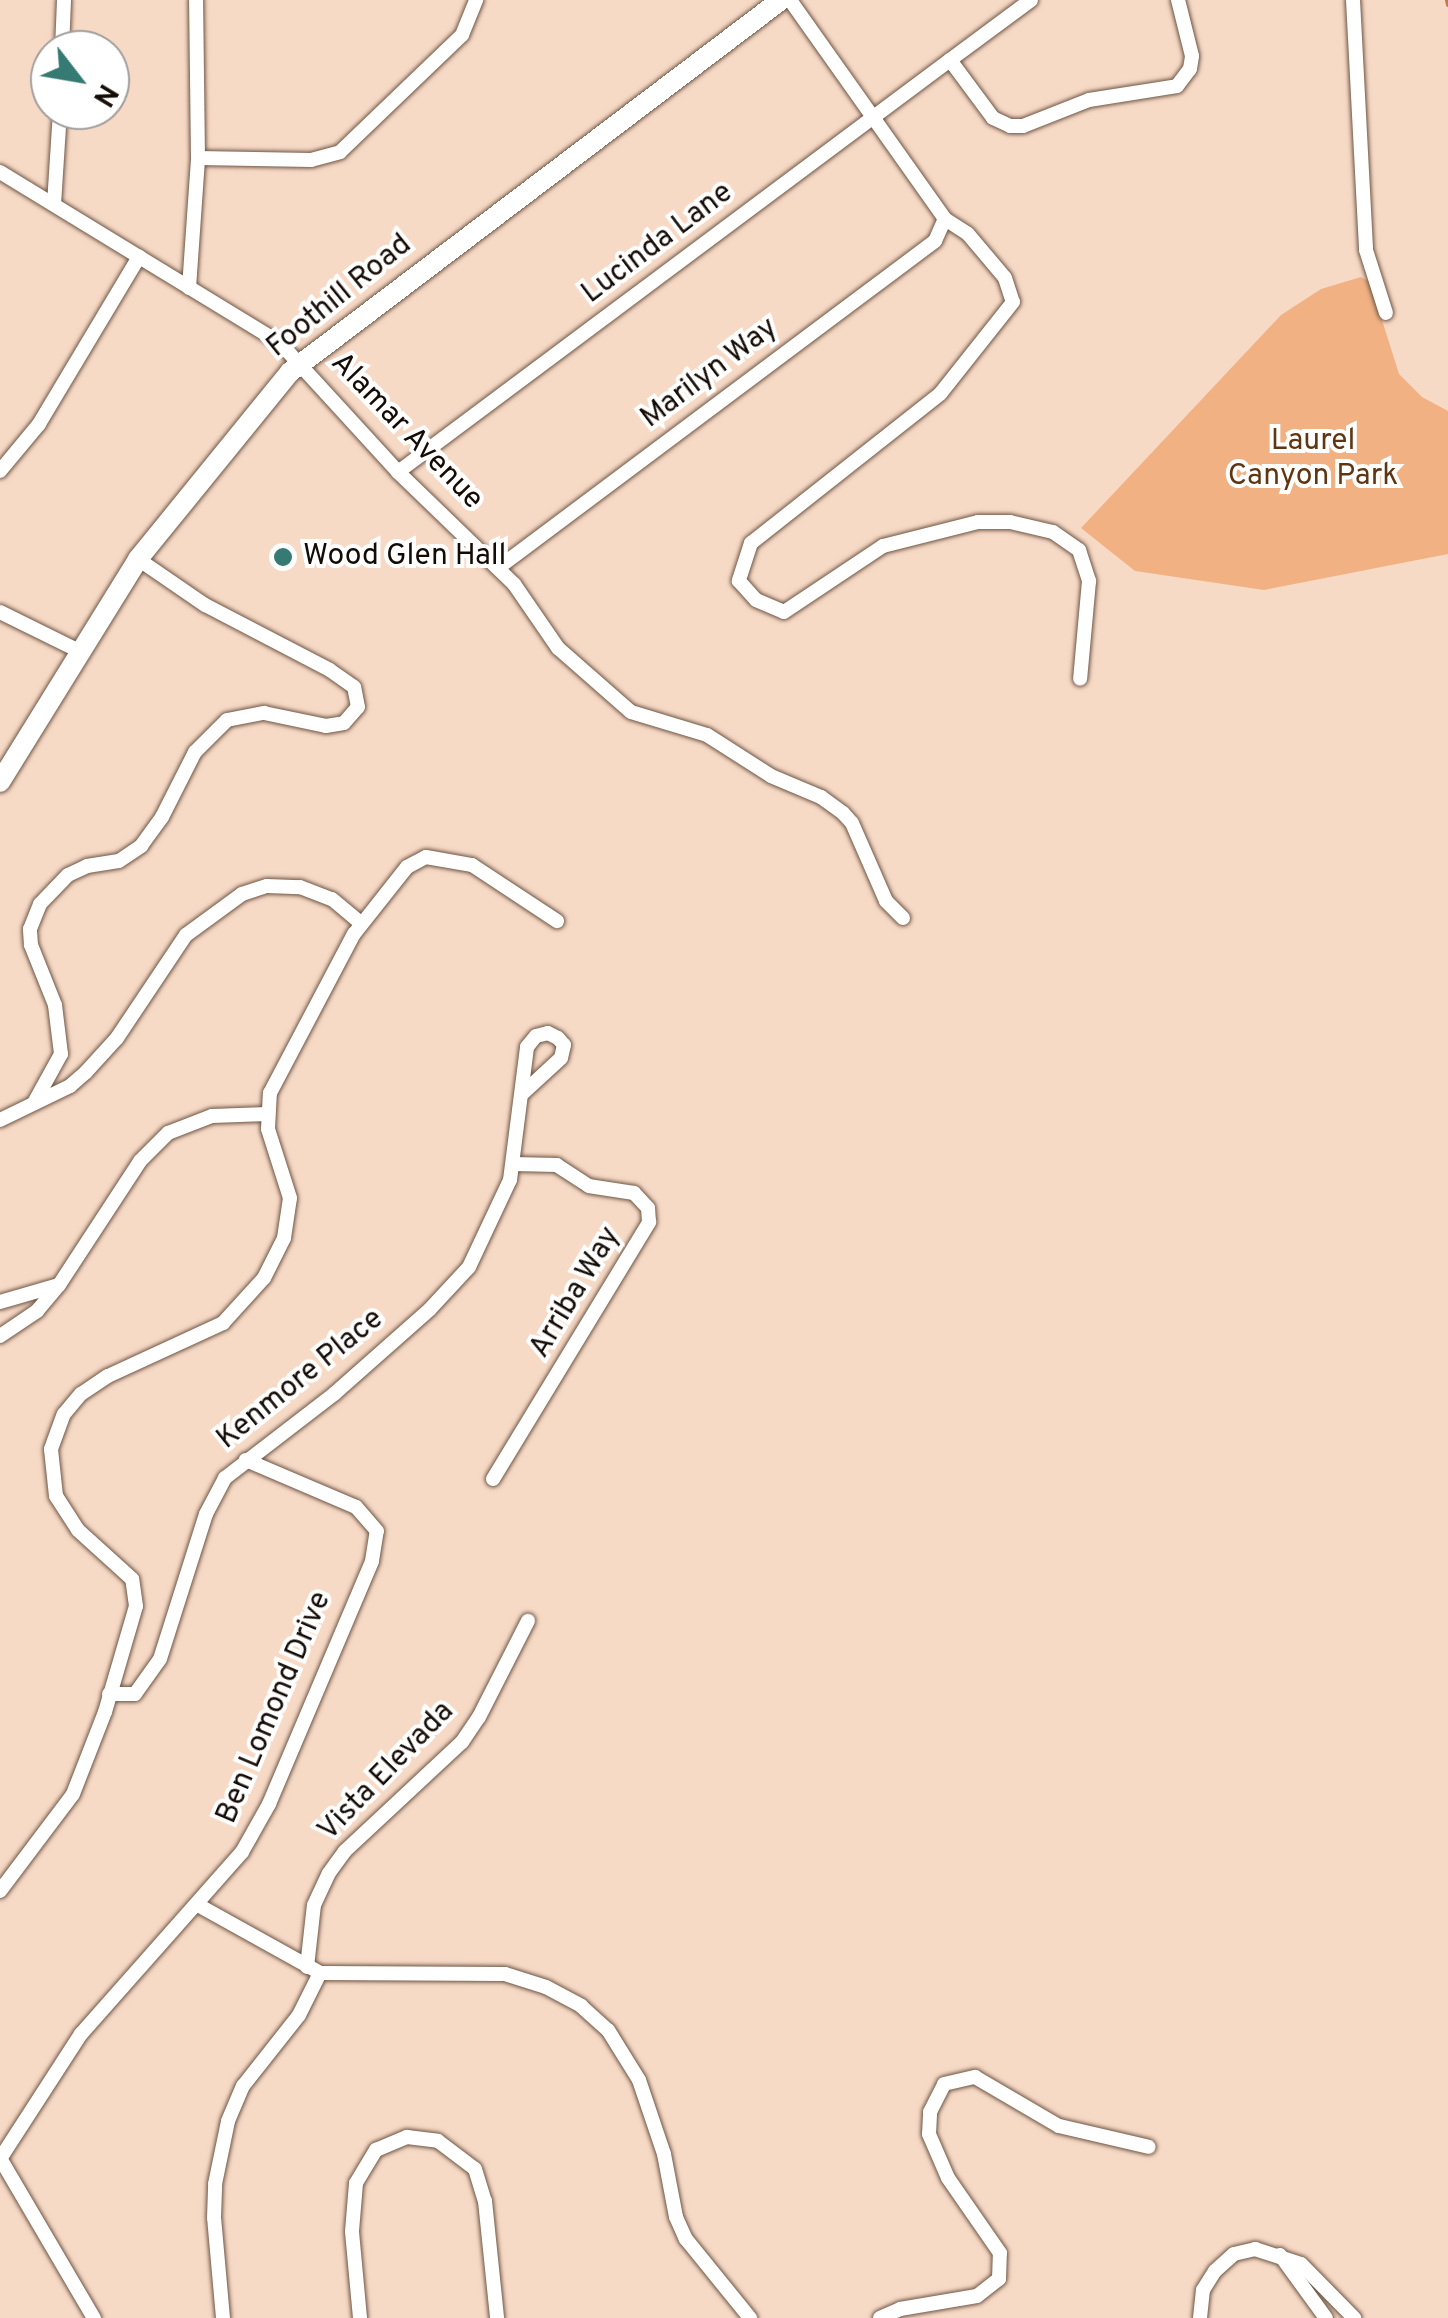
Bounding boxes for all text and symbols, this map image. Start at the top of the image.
north arrow [30,30,130,130]
text: N [83,77,125,112]
street label: Lucinda Lane [575,176,741,312]
street label: Foothill Road [260,228,420,366]
street label: Marilyn Way [634,311,786,437]
street label: Alamar Avenue [322,346,490,518]
park label: Laurel Canyon Park [1228,424,1398,494]
place label: Wood Glen Hall [303,539,506,575]
marker: Wood Glen Hall [272,546,294,568]
street label: Arriba Way [523,1221,629,1365]
street label: Kenmore Place [211,1302,391,1458]
street label: Ben Lomond Drive [210,1587,340,1829]
street label: Vista Elevada [312,1695,462,1849]

